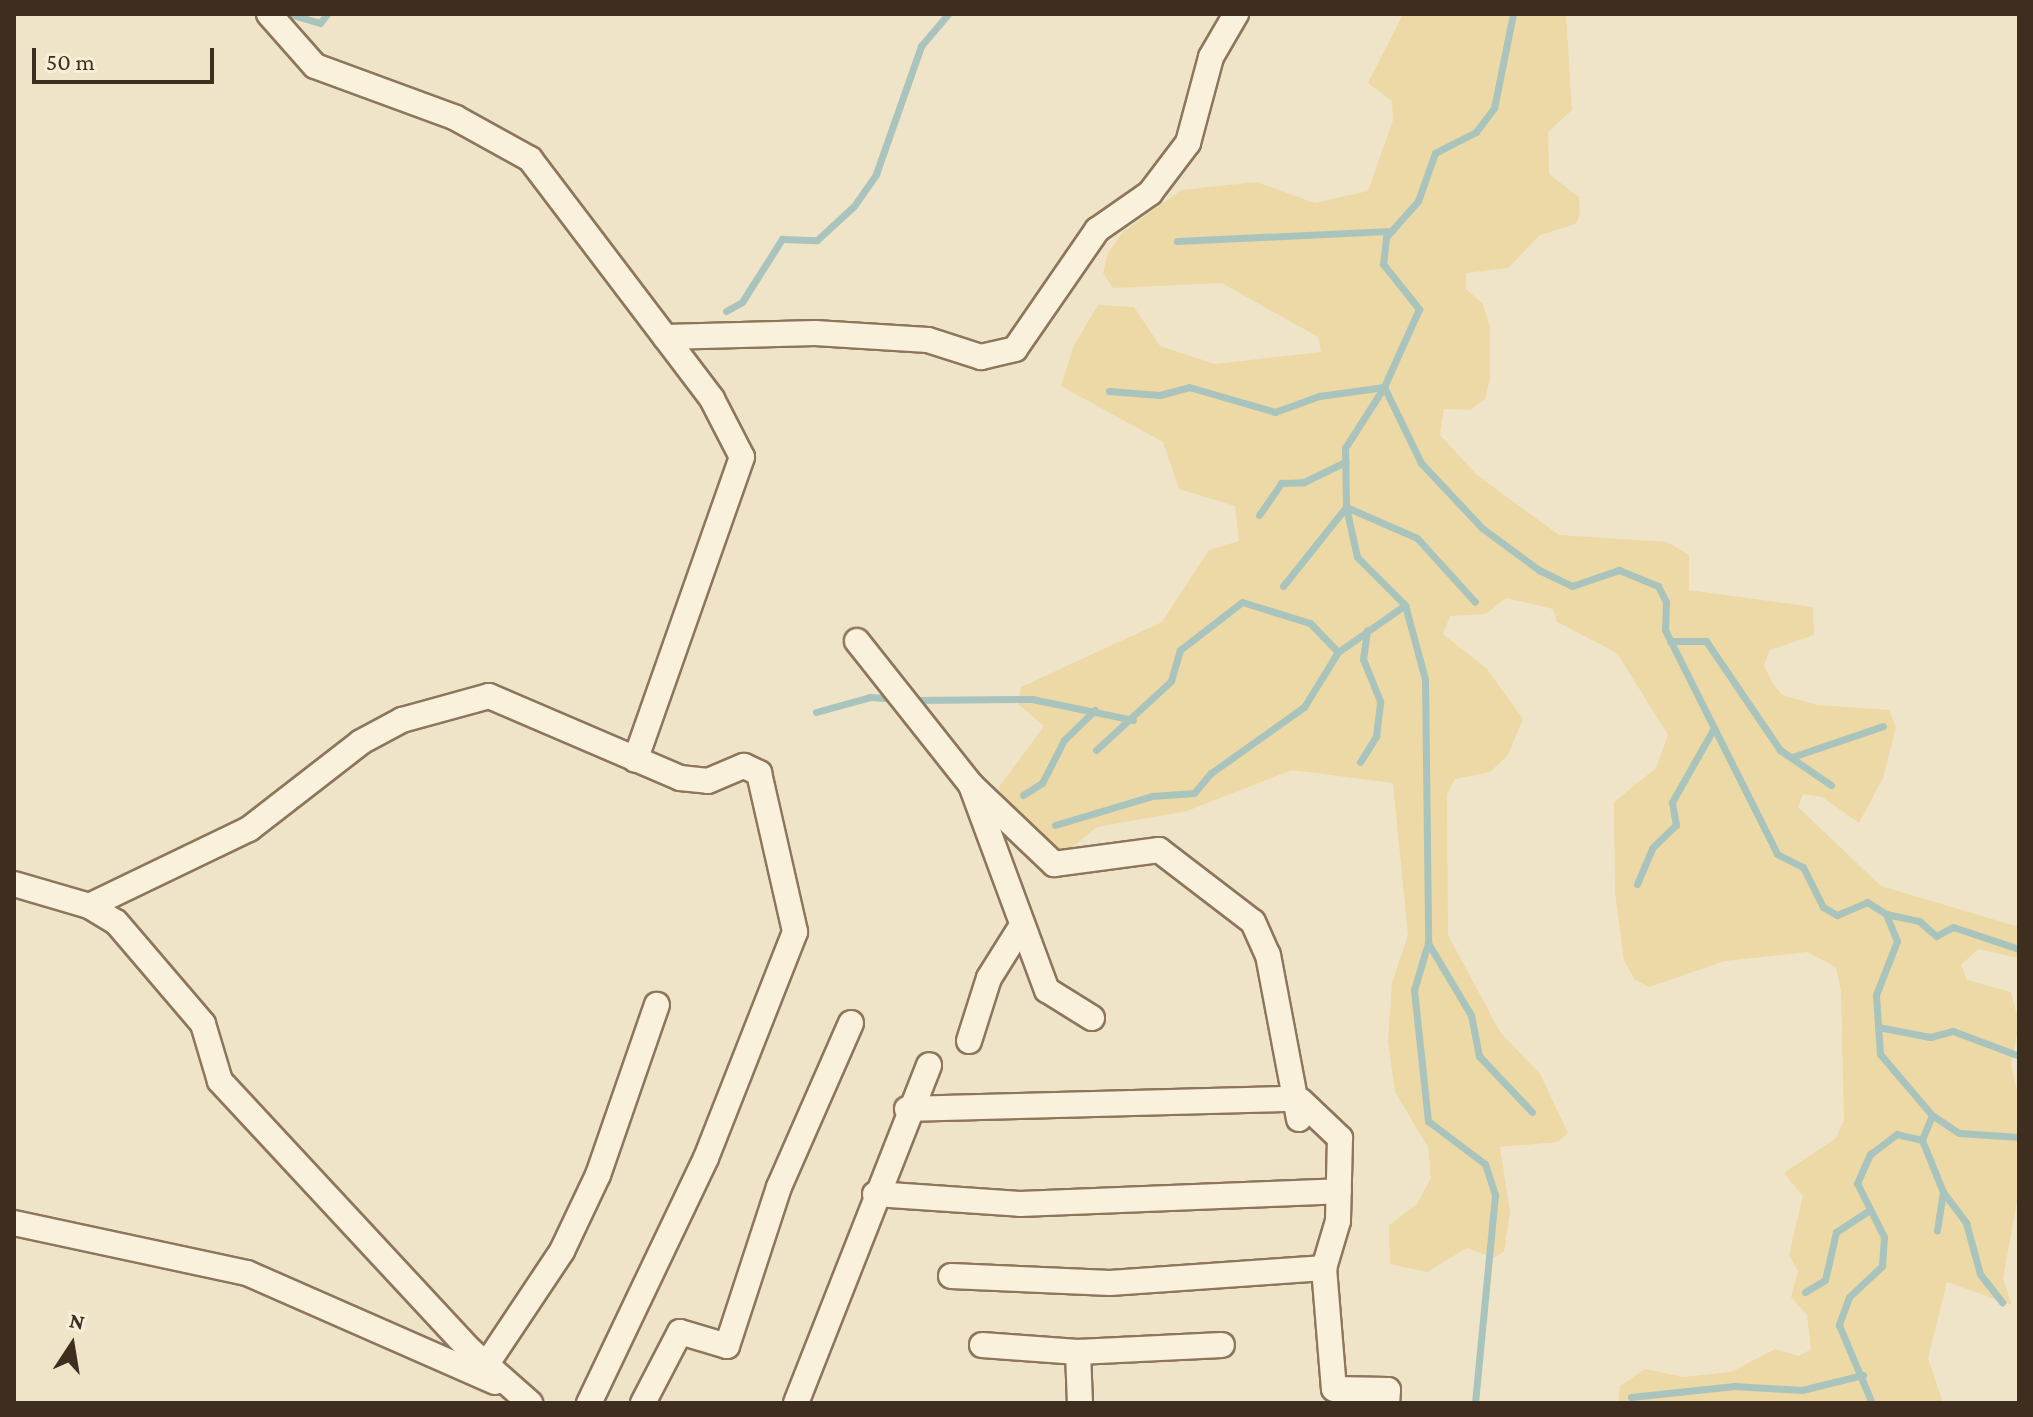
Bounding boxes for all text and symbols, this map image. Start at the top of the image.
scale bar [36,32,218,82]
text: 50 m [46,48,95,75]
north arrow [32,1305,112,1385]
text: N [67,1307,87,1335]

